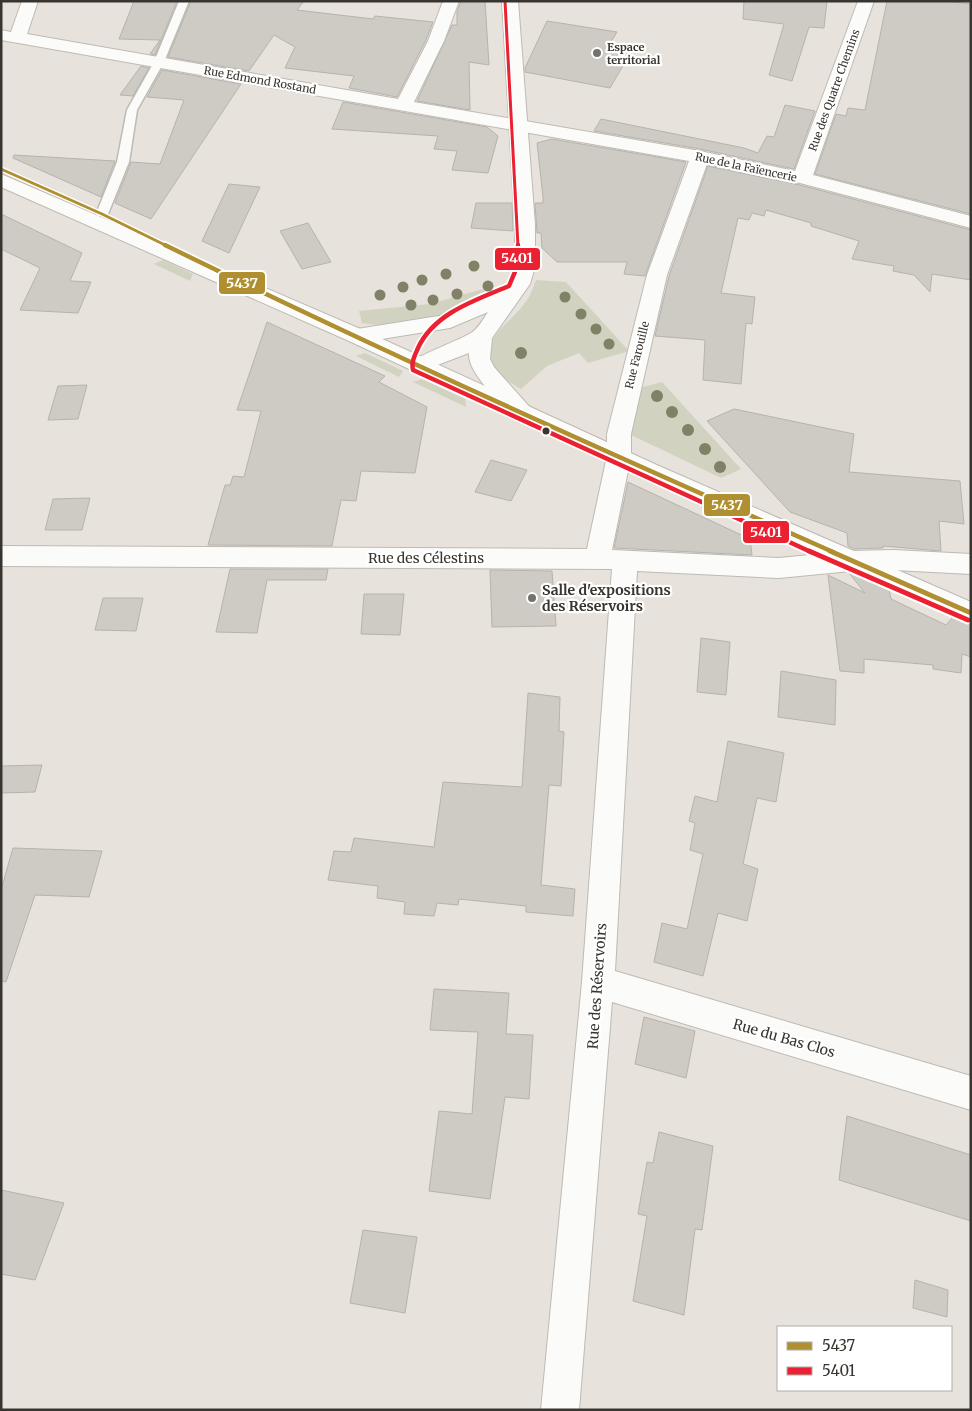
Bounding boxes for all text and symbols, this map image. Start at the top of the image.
street label: Rue des Quatre Chemins [805,27,863,153]
place label: Espace territorial [607,40,661,67]
marker: Espace territorial [591,47,603,59]
street label: Rue Edmond Rostand [203,63,318,97]
street label: Rue de la Faïencerie [694,149,799,185]
line badge: 5401 [494,247,541,271]
text: 5401 [501,249,533,267]
line badge: 5437 [218,271,266,295]
text: 5437 [226,274,258,292]
street label: Rue Farouille [622,320,652,390]
unlabelled marker [541,426,551,436]
line badge: 5437 [703,493,751,517]
text: 5437 [711,496,743,514]
line badge: 5401 [742,520,790,544]
text: 5401 [750,523,782,541]
street label: Rue des Célestins [368,549,484,567]
place label: Salle d'expositions des Réservoirs [542,581,671,615]
marker: Salle d'expositions des Réservoirs [526,592,538,604]
street label: Rue des Réservoirs [584,922,610,1050]
street label: Rue du Bas Clos [731,1015,837,1061]
legend [777,1326,952,1391]
text: 5437 [822,1336,855,1355]
text: 5401 [822,1361,856,1380]

